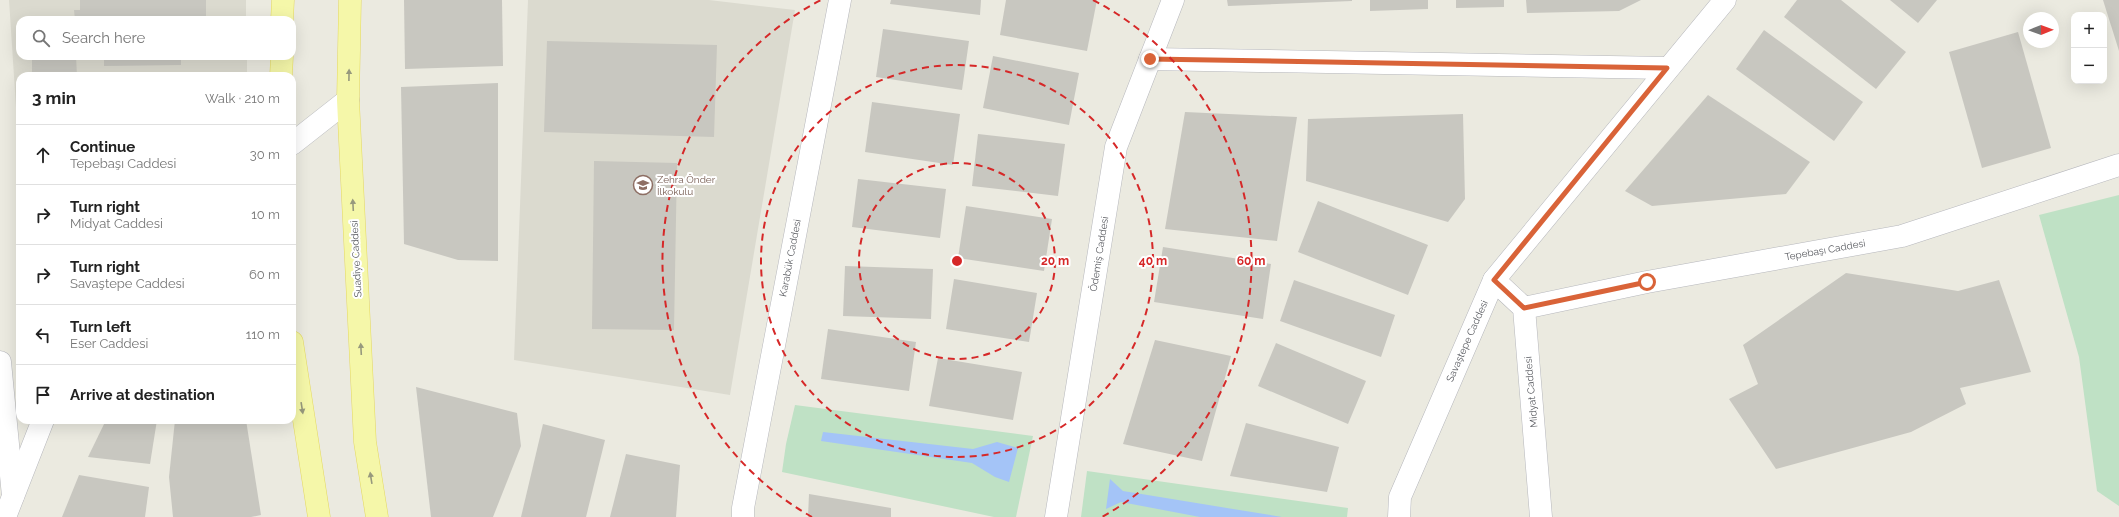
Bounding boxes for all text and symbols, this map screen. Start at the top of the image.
north arrow [2023,12,2059,48]
map controls [2071,12,2107,84]
button: + [2071,12,2107,48]
search box [16,16,296,60]
icon: search [30,27,52,49]
text: Search here [62,29,145,47]
button: − [2071,48,2107,84]
route end [1141,50,1159,68]
one-way arrow [346,68,352,81]
text: 3 min [32,88,76,108]
text: Walk · 210 m [205,91,280,106]
text: Continue [70,138,135,156]
icon: ahead [32,144,54,166]
text: 30 m [250,147,280,162]
text: Tepebaşı Caddesi [70,156,176,171]
school or university icon: Zehra Önder İlkokulu [632,174,654,196]
place label: Zehra Önder İlkokulu [657,174,716,197]
text: Turn right [70,198,140,216]
one-way arrow [350,199,357,211]
icon: right [32,204,54,226]
text: 10 m [251,207,280,222]
text: Midyat Caddesi [70,216,163,231]
street label: Ödemiş Caddesi [1088,216,1110,292]
street label: Karabük Caddesi [777,218,803,298]
street label: Suadiye Caddesi [348,220,364,298]
street label: Tepebaşı Caddesi [1784,237,1866,263]
centre of rings [950,254,964,268]
text: 20 m [1041,254,1069,268]
text: 40 m [1139,254,1167,268]
text: 60 m [1237,254,1265,268]
text: Turn right [70,258,140,276]
icon: right [32,264,54,286]
text: 60 m [249,267,280,282]
route start [1638,273,1656,291]
text: Savaştepe Caddesi [70,276,185,291]
street label: Savaştepe Caddesi [1444,298,1490,384]
text: Turn left [70,318,131,336]
icon: left [32,324,54,346]
text: 110 m [246,327,280,342]
text: Eser Caddesi [70,336,148,351]
one-way arrow [357,343,364,355]
street label: Midyat Caddesi [1522,356,1540,428]
icon: arrive [32,384,54,406]
text: Arrive at destination [70,386,215,404]
one-way arrow [299,402,305,415]
one-way arrow [368,472,374,485]

